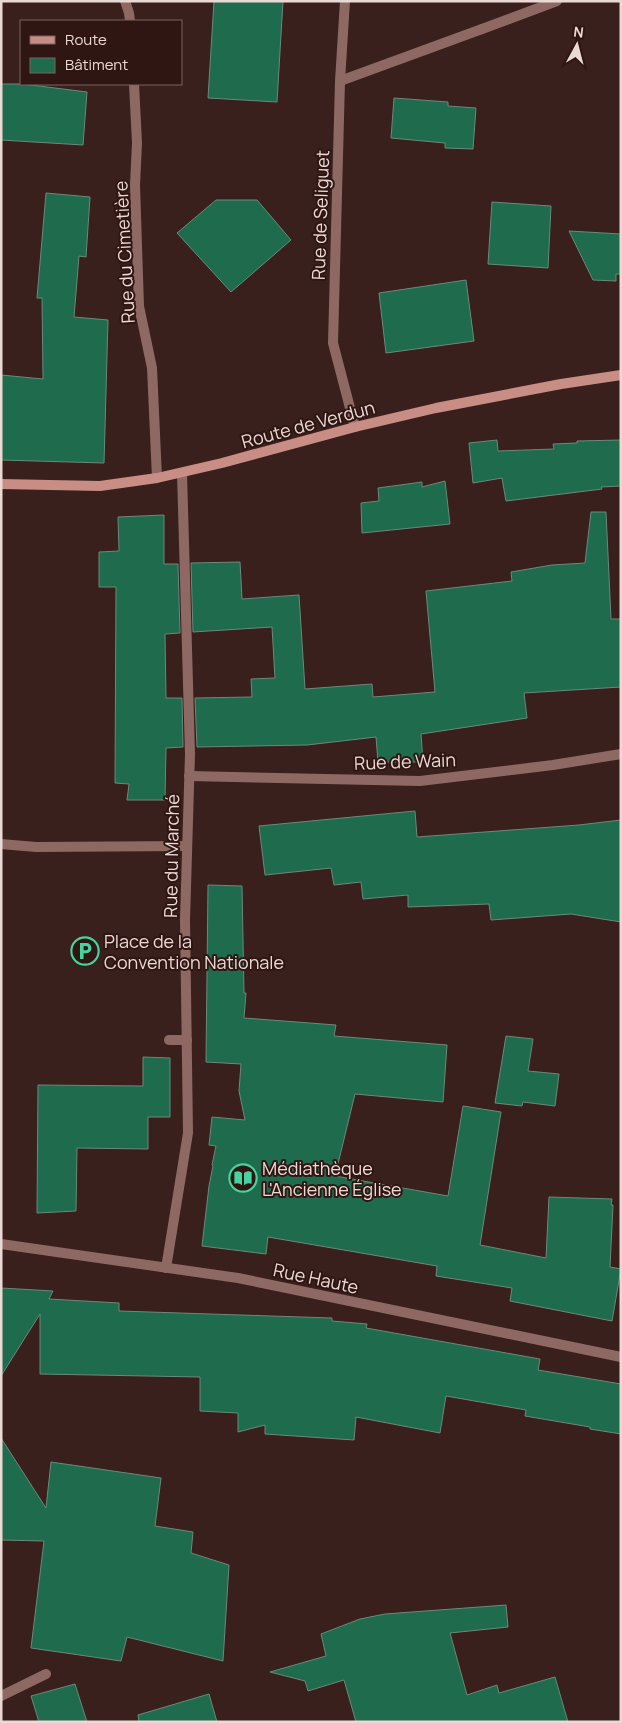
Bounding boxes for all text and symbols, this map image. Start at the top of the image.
legend [20,20,182,85]
north arrow [552,20,602,70]
text: N [572,22,585,42]
text: Route [65,29,107,50]
text: Bâtiment [65,54,128,75]
street label: Rue de Seliguet [306,150,334,280]
street label: Rue du Cimetière [108,180,140,324]
street label: Route de Verdun [239,395,377,453]
street label: Rue de Wain [354,747,456,775]
street label: Rue du Marché [158,794,184,918]
place label: Place de la Convention Nationale [104,929,284,974]
parking icon: Place de la Convention Nationale [70,936,100,966]
place label: Médiathèque L'Ancienne Église [262,1156,402,1201]
library icon: Médiathèque L'Ancienne Église [228,1163,258,1193]
street label: Rue Haute [271,1257,361,1299]

